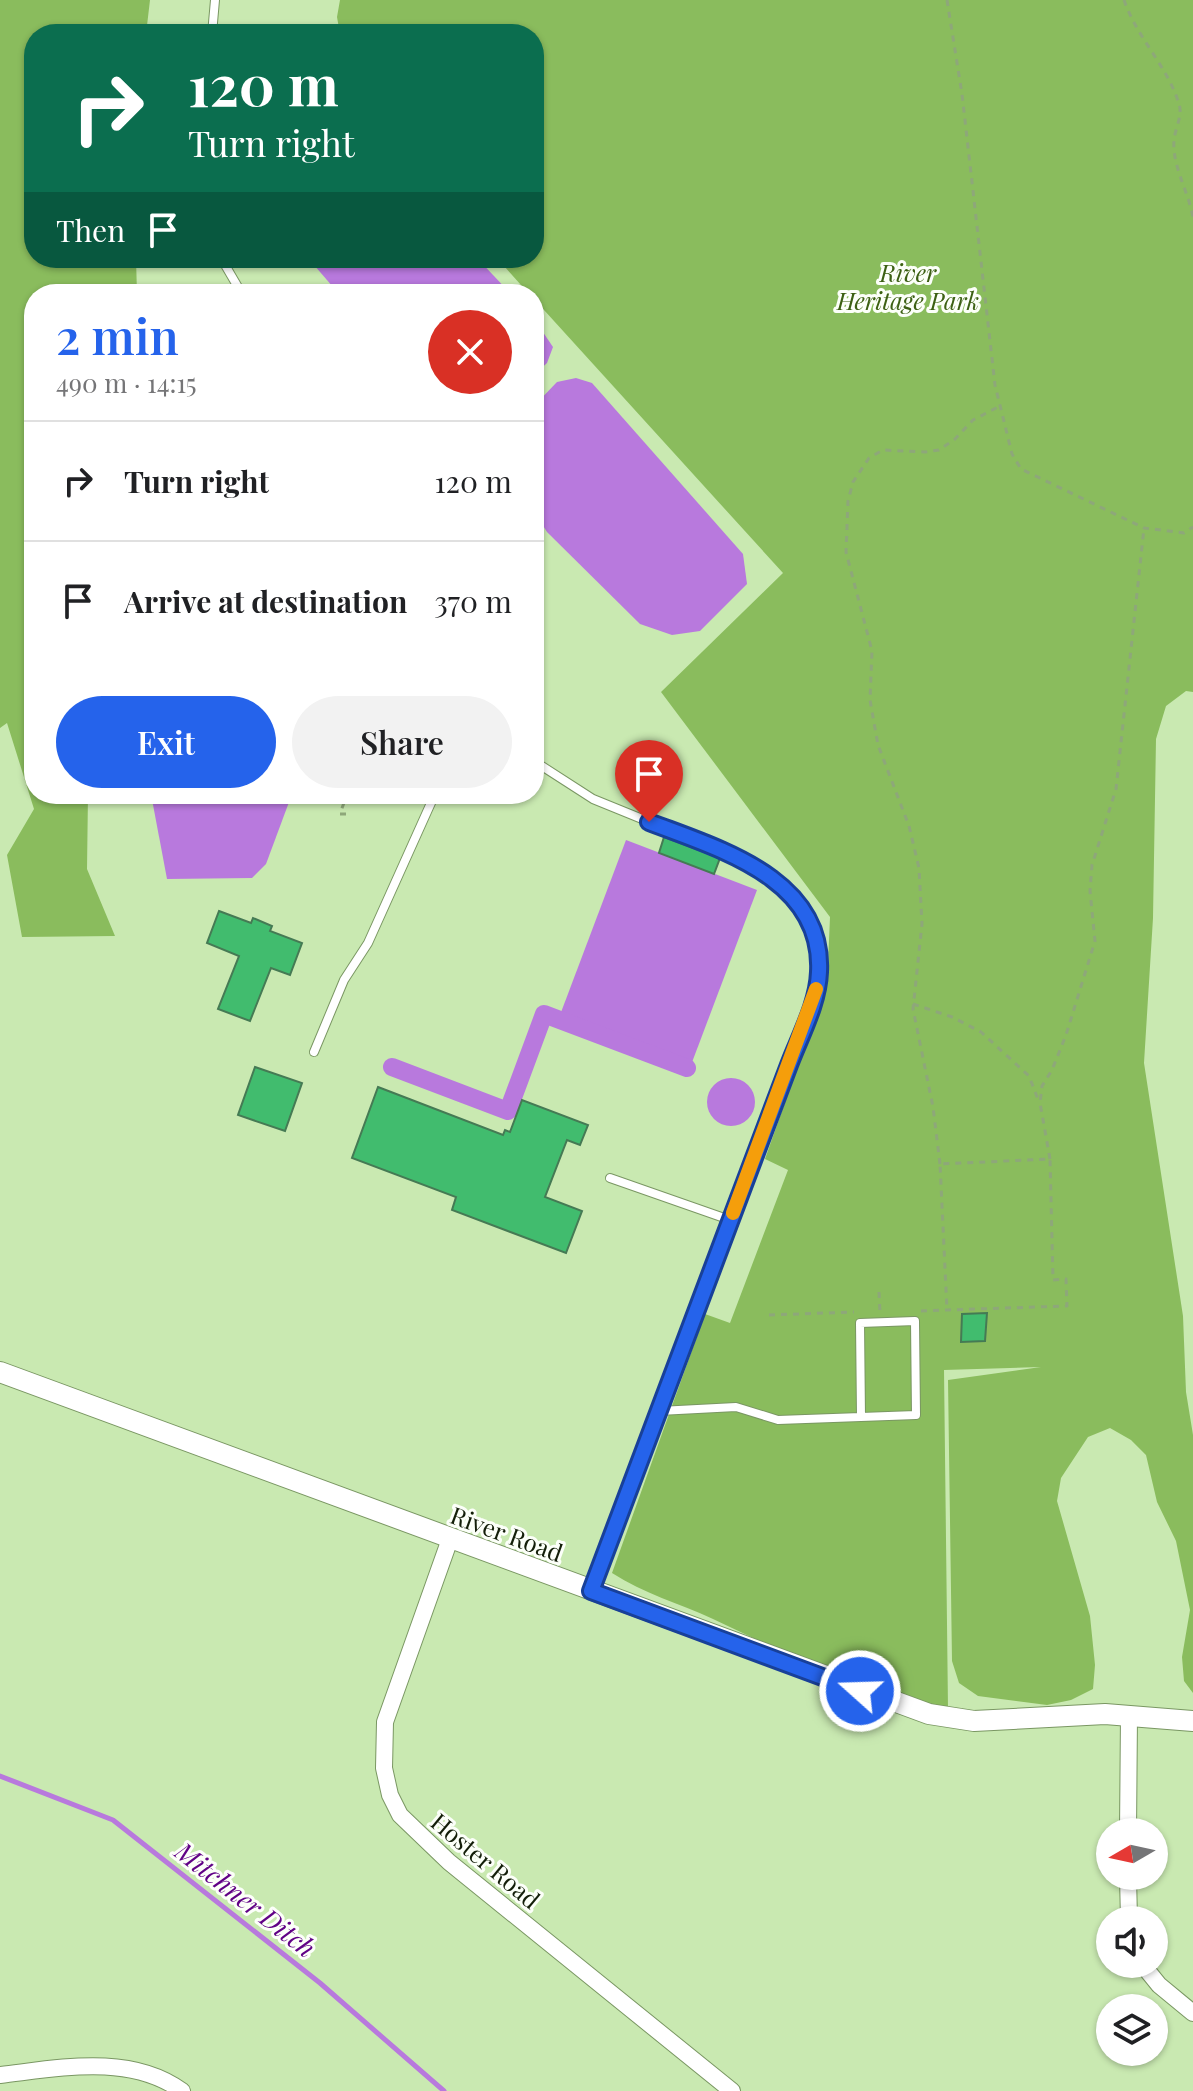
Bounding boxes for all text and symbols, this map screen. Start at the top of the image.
text: 120 m [188,46,339,121]
icon: right [56,56,160,160]
text: Turn right [188,118,355,166]
icon: arrive [141,208,185,252]
text: Then [56,210,125,250]
park label: River Heritage Park [836,256,979,316]
text: 2 min [56,303,179,367]
button: close [428,310,512,394]
text: 490 m · 14:15 [56,365,197,400]
icon: right [56,459,100,503]
text: Turn right [124,461,269,501]
text: 120 m [434,461,512,501]
icon: arrive [56,579,100,623]
text: Arrive at destination [124,581,407,621]
text: 370 m [434,581,512,621]
button: Exit [56,696,276,788]
button: Share [292,696,512,788]
pin [615,740,683,822]
icon: arrive [627,752,671,796]
street label: River Road [447,1498,567,1568]
position arrow [818,1649,902,1733]
street label: Hoster Road [425,1805,547,1915]
north arrow [1096,1818,1168,1890]
map controls [1096,1818,1168,2066]
water label: Mitchner Ditch [168,1833,323,1965]
button: sound [1096,1906,1168,1978]
button: layers [1096,1994,1168,2066]

